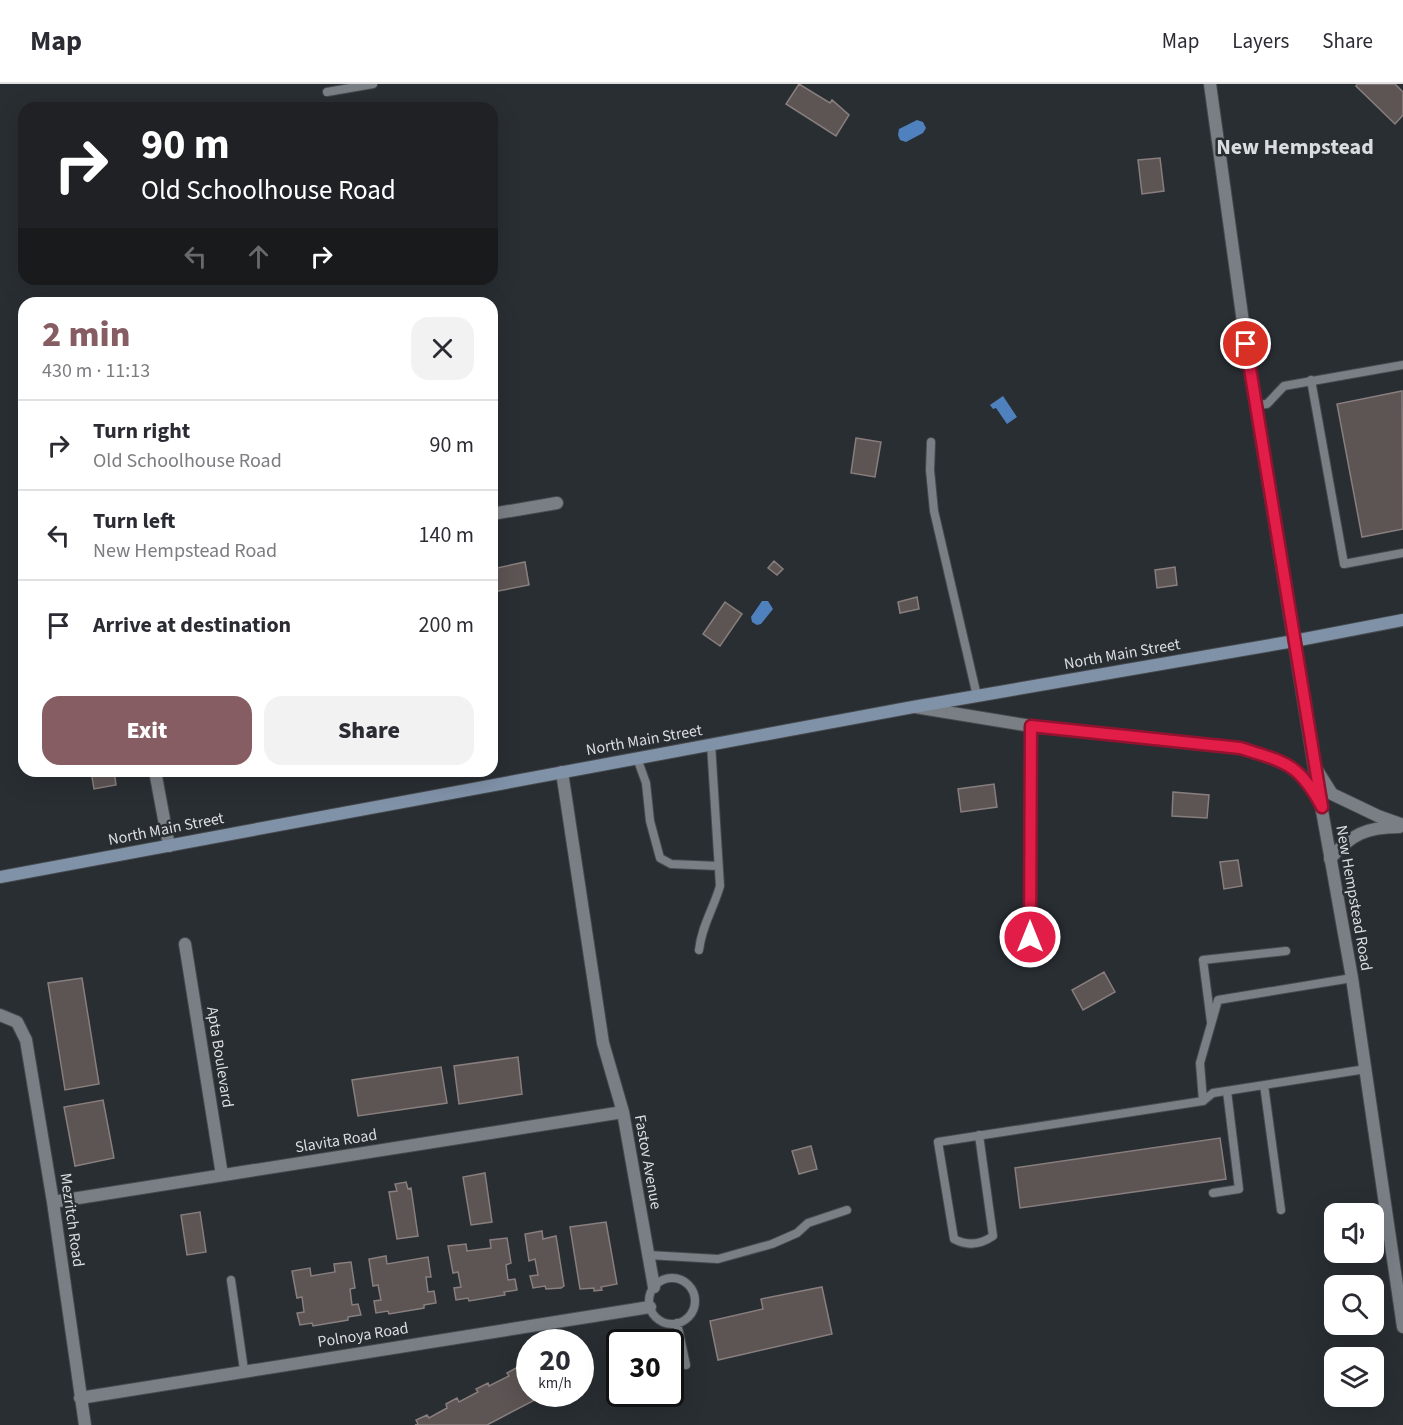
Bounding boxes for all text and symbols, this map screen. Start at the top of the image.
text: Map [30,21,82,61]
text: Map [1162,26,1199,56]
text: Layers [1232,26,1289,56]
text: Share [1322,26,1373,56]
text: 90 m [141,115,230,175]
icon: right [42,126,120,204]
district label: New Hempstead [1216,131,1374,163]
text: Old Schoolhouse Road [141,171,396,210]
icon: left [179,240,212,273]
icon: ahead [242,240,275,273]
icon: right [305,240,338,273]
text: 2 min [42,309,130,360]
button: close [411,317,474,380]
pin [1220,318,1271,369]
icon: arrive [1229,327,1262,360]
text: 430 m · 11:13 [42,357,150,385]
text: Turn right [93,415,190,447]
icon: right [42,429,75,462]
text: 90 m [429,429,474,461]
text: Old Schoolhouse Road [93,447,282,475]
text: Turn left [93,505,175,537]
icon: left [42,519,75,552]
text: 140 m [419,519,474,551]
text: New Hempstead Road [93,537,277,565]
icon: arrive [42,609,75,642]
text: Arrive at destination [93,609,291,641]
text: 200 m [419,609,474,641]
street label: North Main Street [1062,633,1182,675]
button: Exit [42,696,252,765]
button: Share [264,696,474,765]
street label: North Main Street [584,719,704,761]
street label: North Main Street [106,807,226,851]
street label: New Hempstead Road [1330,824,1378,972]
position arrow [998,905,1062,969]
street label: Apta Boulevard [201,1005,239,1109]
street label: Fastov Avenue [629,1113,667,1211]
street label: Slavita Road [293,1124,379,1158]
street label: Mezritch Road [55,1172,89,1268]
map controls [1324,1203,1384,1407]
button: sound [1324,1203,1384,1263]
button: search [1324,1275,1384,1335]
street label: Polnoya Road [316,1317,410,1353]
speed limit sign: 30 [606,1329,684,1407]
text: 20 [539,1339,571,1382]
button: layers [1324,1347,1384,1407]
text: km/h [538,1373,572,1394]

